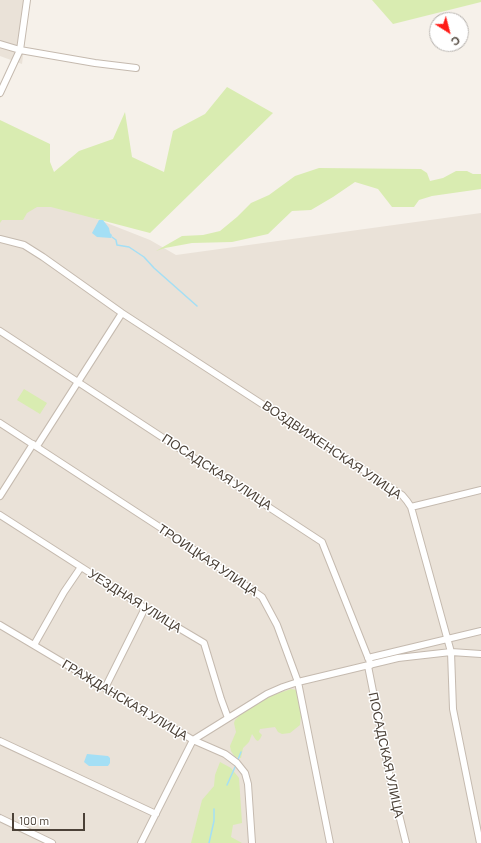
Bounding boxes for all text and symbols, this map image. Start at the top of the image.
north arrow [429,12,469,52]
text: С [449,34,463,49]
street label: ВОЗДВИЖЕНСКАЯ УЛИЦА [259,397,405,503]
street label: ПОСАДСКАЯ УЛИЦА [159,431,275,513]
street label: ТРОИЦКАЯ УЛИЦА [155,521,261,599]
street label: УЕЗДНАЯ УЛИЦА [85,566,185,636]
street label: ГРАЖДАНСКАЯ УЛИЦА [59,656,191,744]
street label: ПОСАДСКАЯ УЛИЦА [365,691,407,819]
scale bar [14,805,87,831]
text: 100 m [19,813,49,827]

